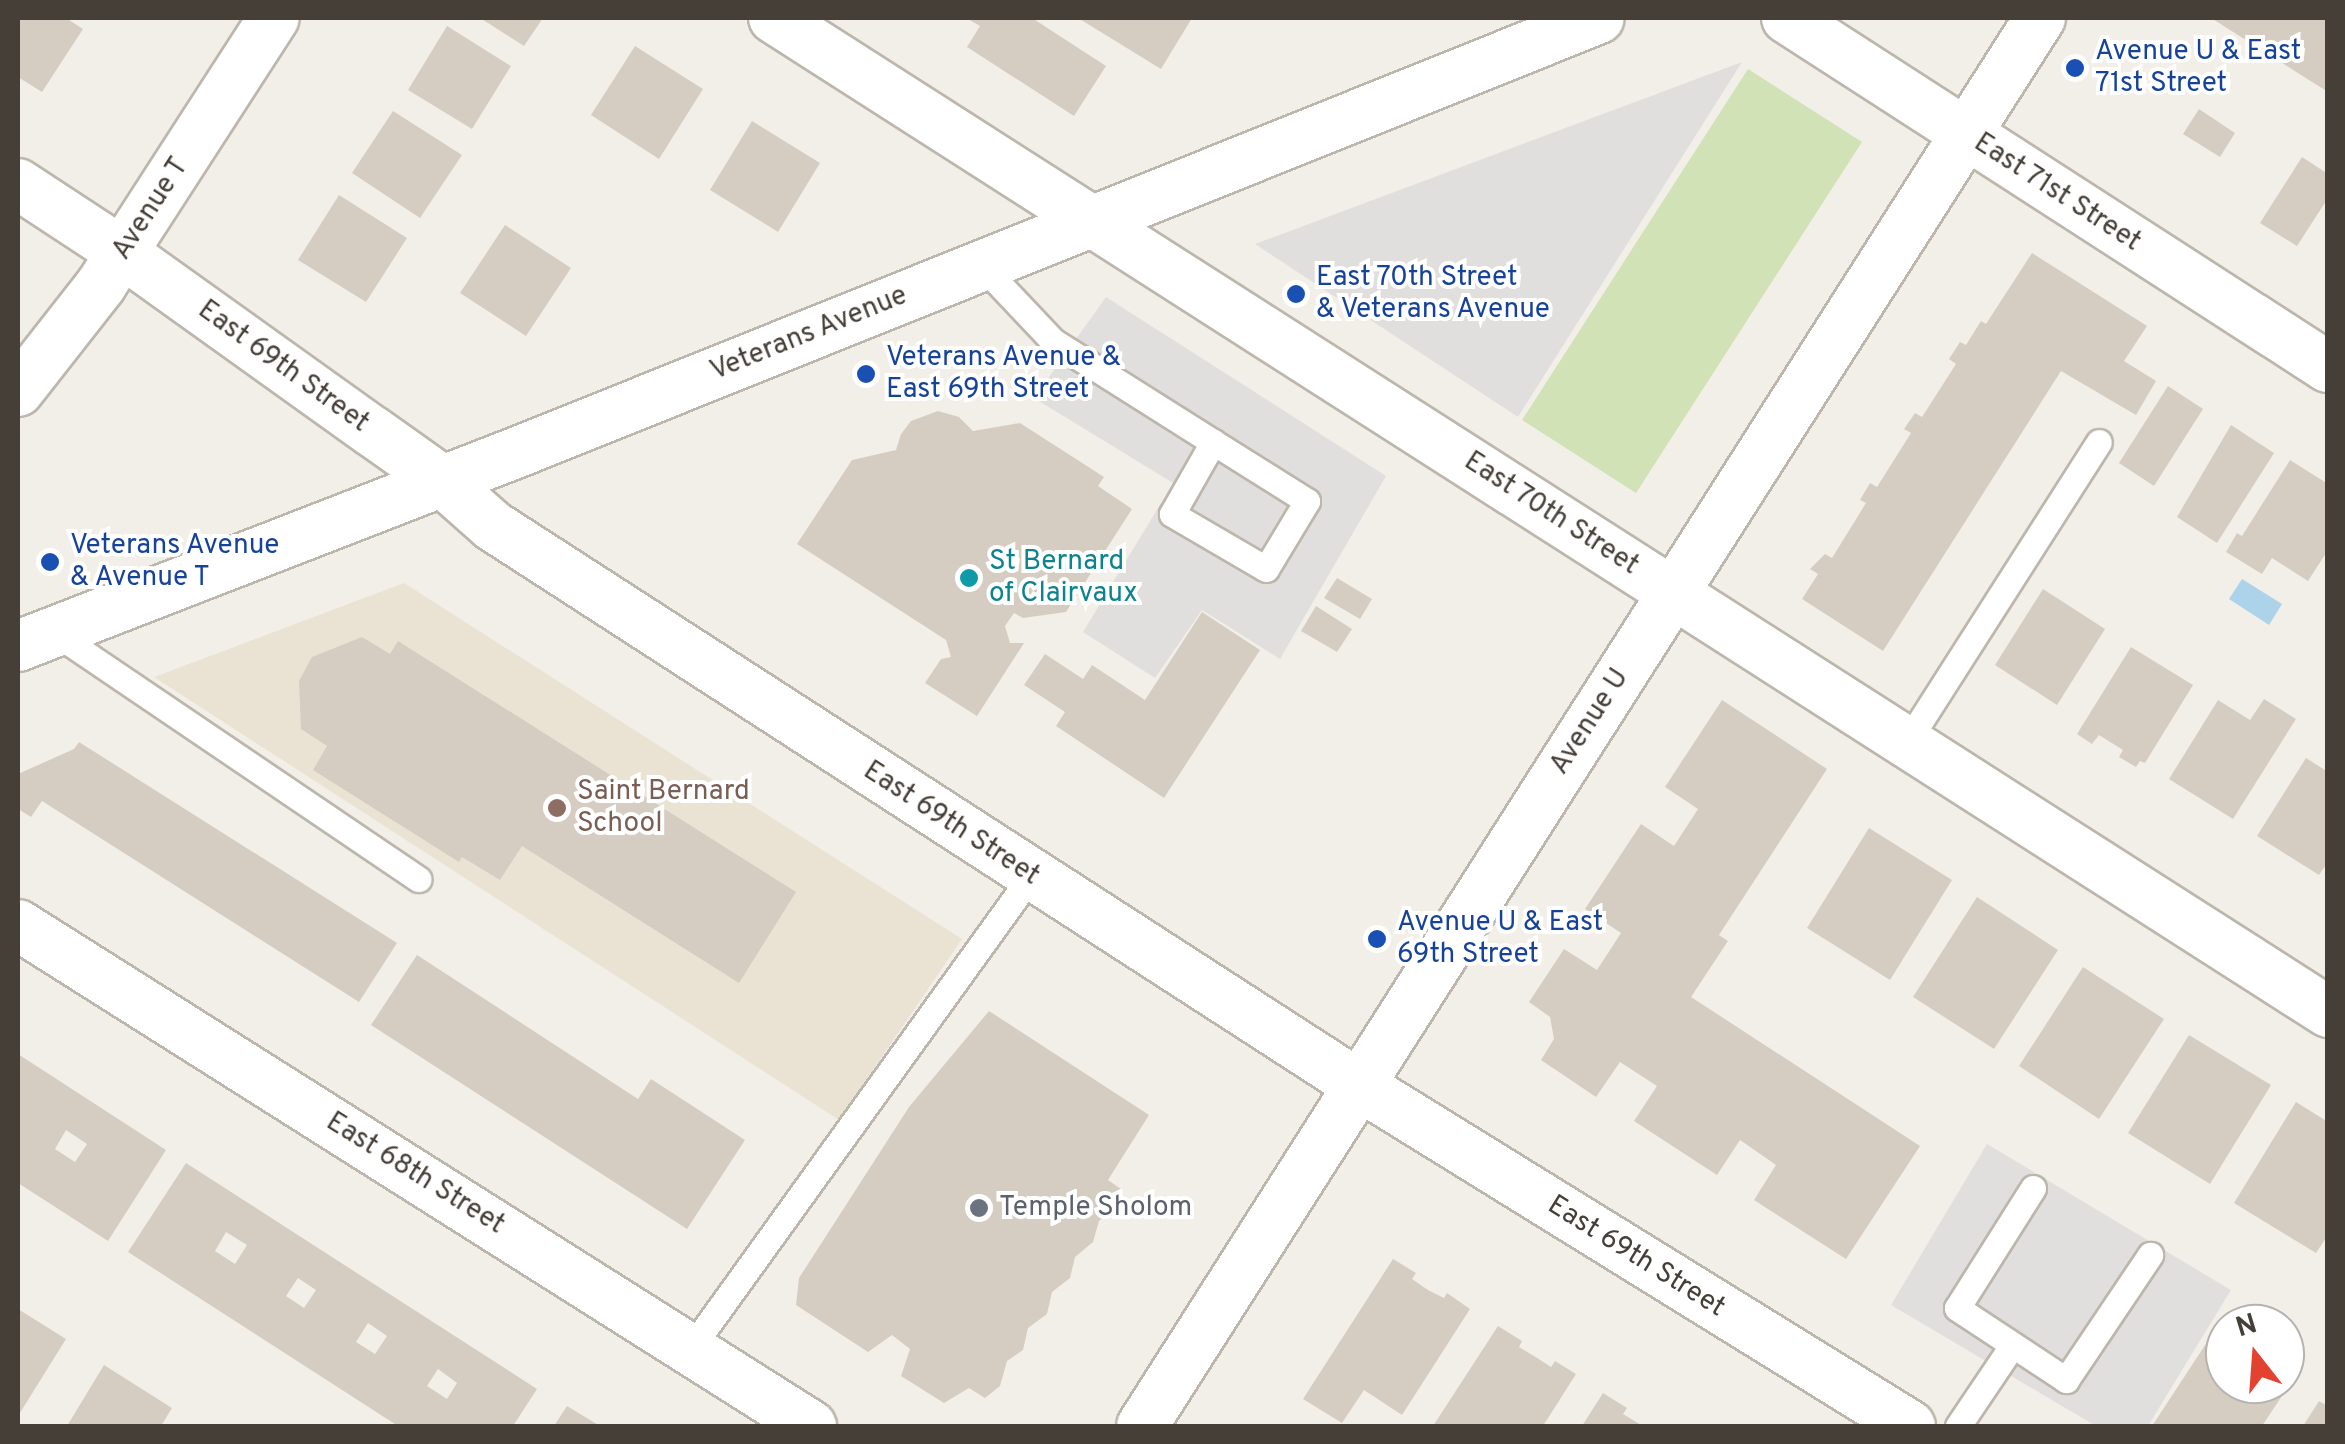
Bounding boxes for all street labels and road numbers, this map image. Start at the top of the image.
street label: East 71st Street [1967,126,2147,260]
street label: Avenue T [105,151,197,267]
street label: Veterans Avenue [705,279,913,389]
street label: East 69th Street [191,294,375,440]
street label: East 70th Street [1457,445,1645,583]
street label: Avenue U [1543,663,1637,781]
street label: East 69th Street [857,755,1045,893]
street label: East 68th Street [320,1106,510,1242]
street label: East 69th Street [1541,1189,1731,1325]

